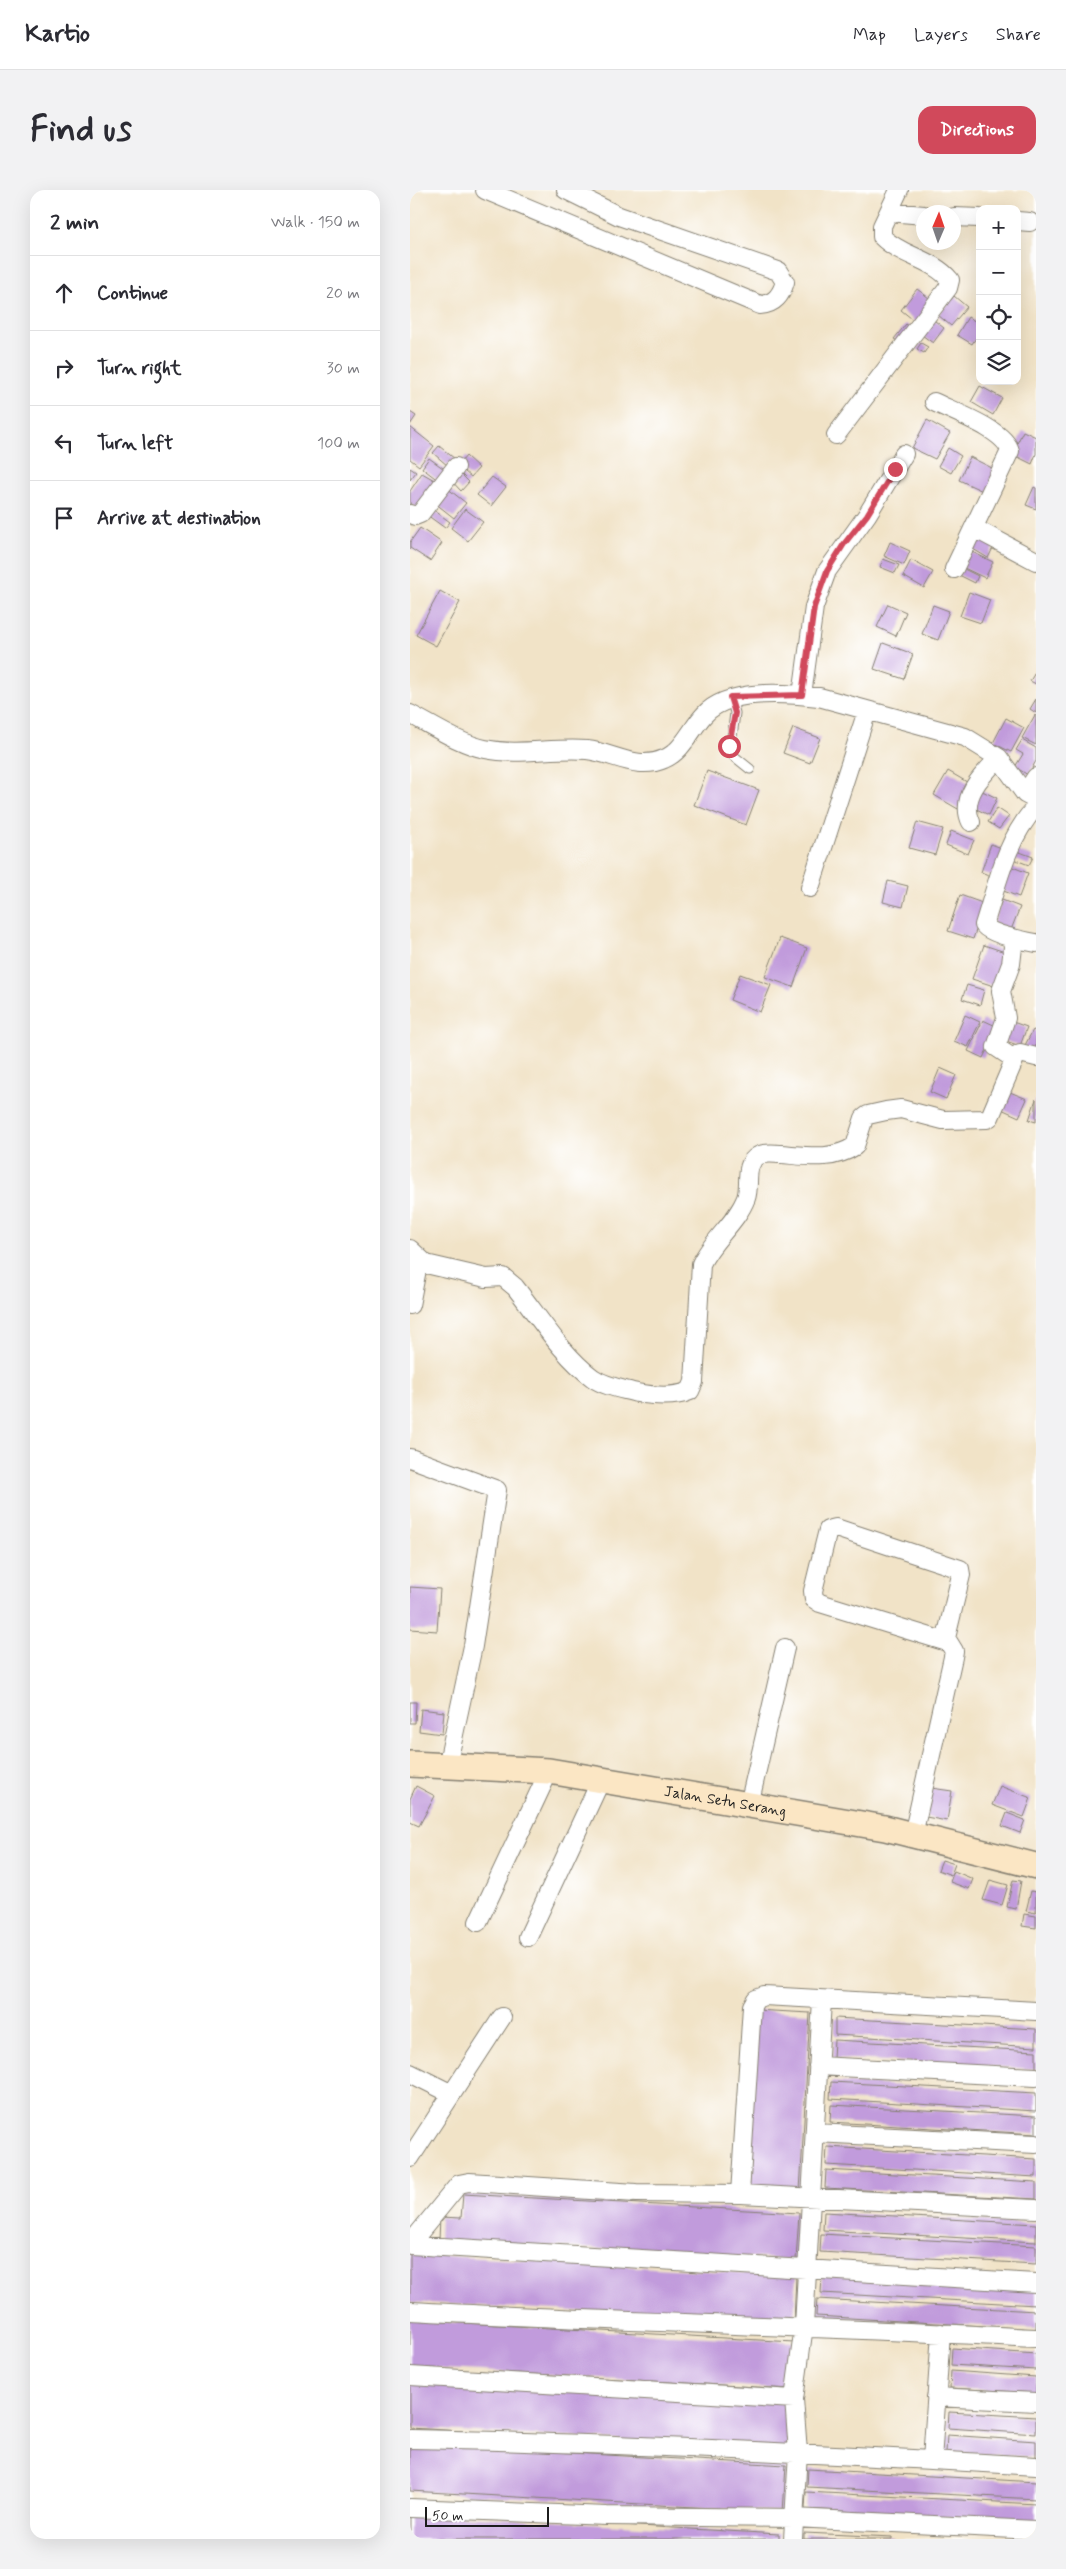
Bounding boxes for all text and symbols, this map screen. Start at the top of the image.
text: Kartio [25,19,90,50]
text: Map [853,23,886,47]
text: Layers [914,23,968,47]
text: Share [996,23,1041,47]
button: Directions [918,106,1036,154]
text: Find us [30,107,132,153]
north arrow [916,205,961,250]
map controls [976,205,1021,385]
button: + [976,205,1021,250]
text: 2 min [50,209,99,237]
text: Walk · 150 m [271,212,360,233]
button: − [976,250,1021,295]
icon: ahead [50,279,78,307]
text: Continue [97,281,168,306]
text: 20 m [326,283,360,304]
button: locate [976,295,1021,340]
button: layers [976,340,1021,385]
icon: right [50,354,78,382]
text: Turn right [97,356,181,381]
text: 30 m [327,358,360,379]
icon: left [50,429,78,457]
text: Turn left [97,431,173,456]
text: 100 m [317,433,360,454]
route end [884,458,907,481]
icon: arrive [50,504,78,532]
text: Arrive at destination [97,506,261,531]
route start [718,735,741,758]
street label: Jalan Setu Serang [663,1782,788,1822]
scale bar [425,2504,549,2527]
text: 50 m [432,2507,463,2525]

